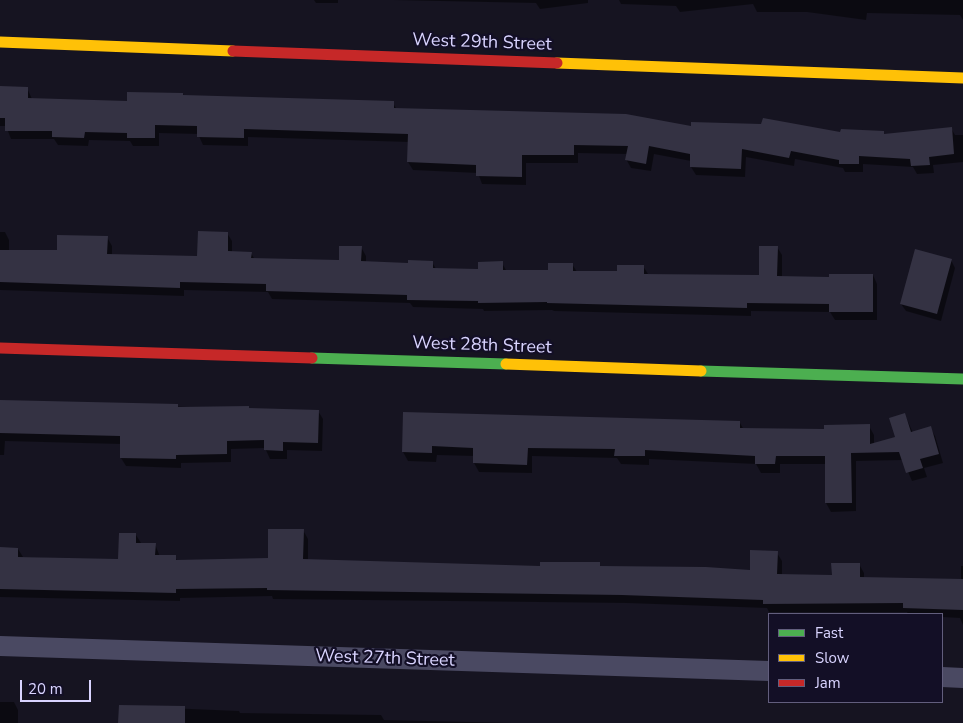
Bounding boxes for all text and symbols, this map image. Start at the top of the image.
street label: West 29th Street [412,30,552,56]
street label: West 28th Street [412,333,552,359]
legend [768,613,943,703]
text: Fast [815,623,843,643]
street label: West 27th Street [315,646,455,672]
text: Slow [815,648,849,668]
scale bar [22,670,94,702]
text: Jam [815,673,841,693]
text: 20 m [28,679,63,699]

